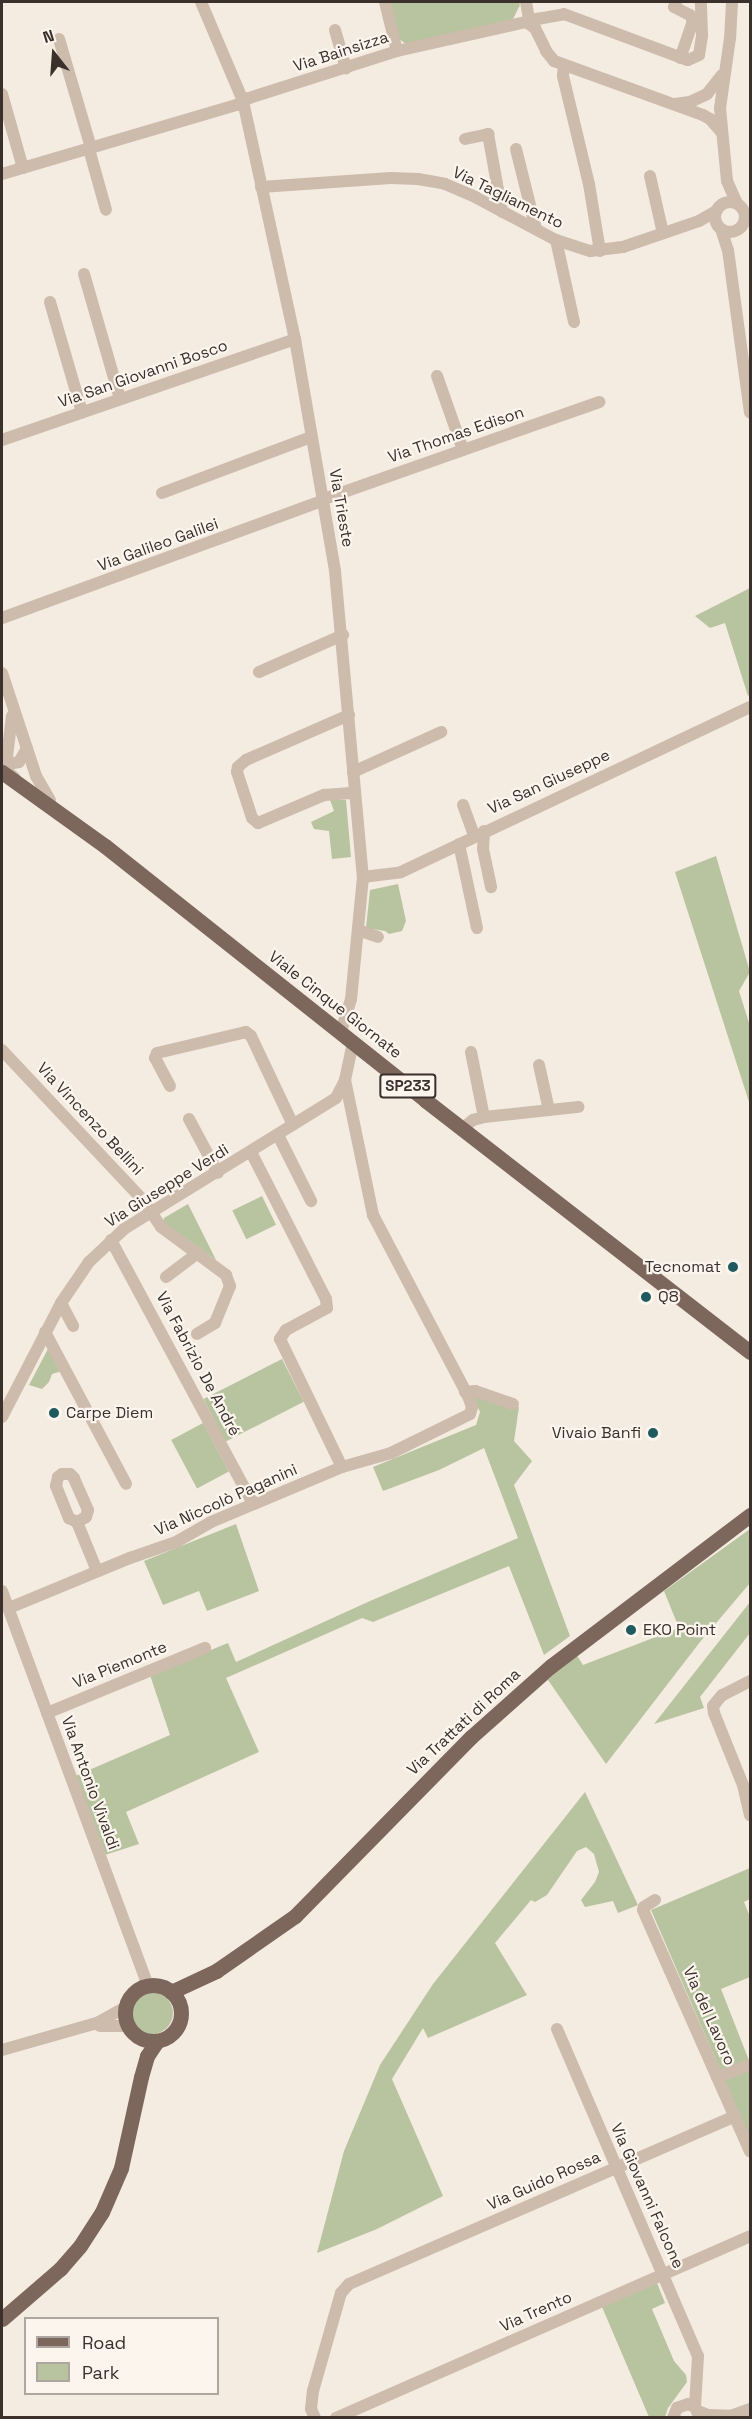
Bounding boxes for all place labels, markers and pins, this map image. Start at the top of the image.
place label: Tecnomat [645,1257,721,1277]
marker: Tecnomat [726,1260,740,1274]
place label: Q8 [658,1287,679,1307]
marker: Q8 [639,1290,653,1304]
place label: Carpe Diem [66,1403,153,1423]
marker: Carpe Diem [47,1406,61,1420]
place label: Vivaio Banfi [552,1423,641,1443]
marker: Vivaio Banfi [646,1426,660,1440]
place label: EKO Point [643,1620,716,1640]
marker: EKO Point [624,1623,638,1637]

